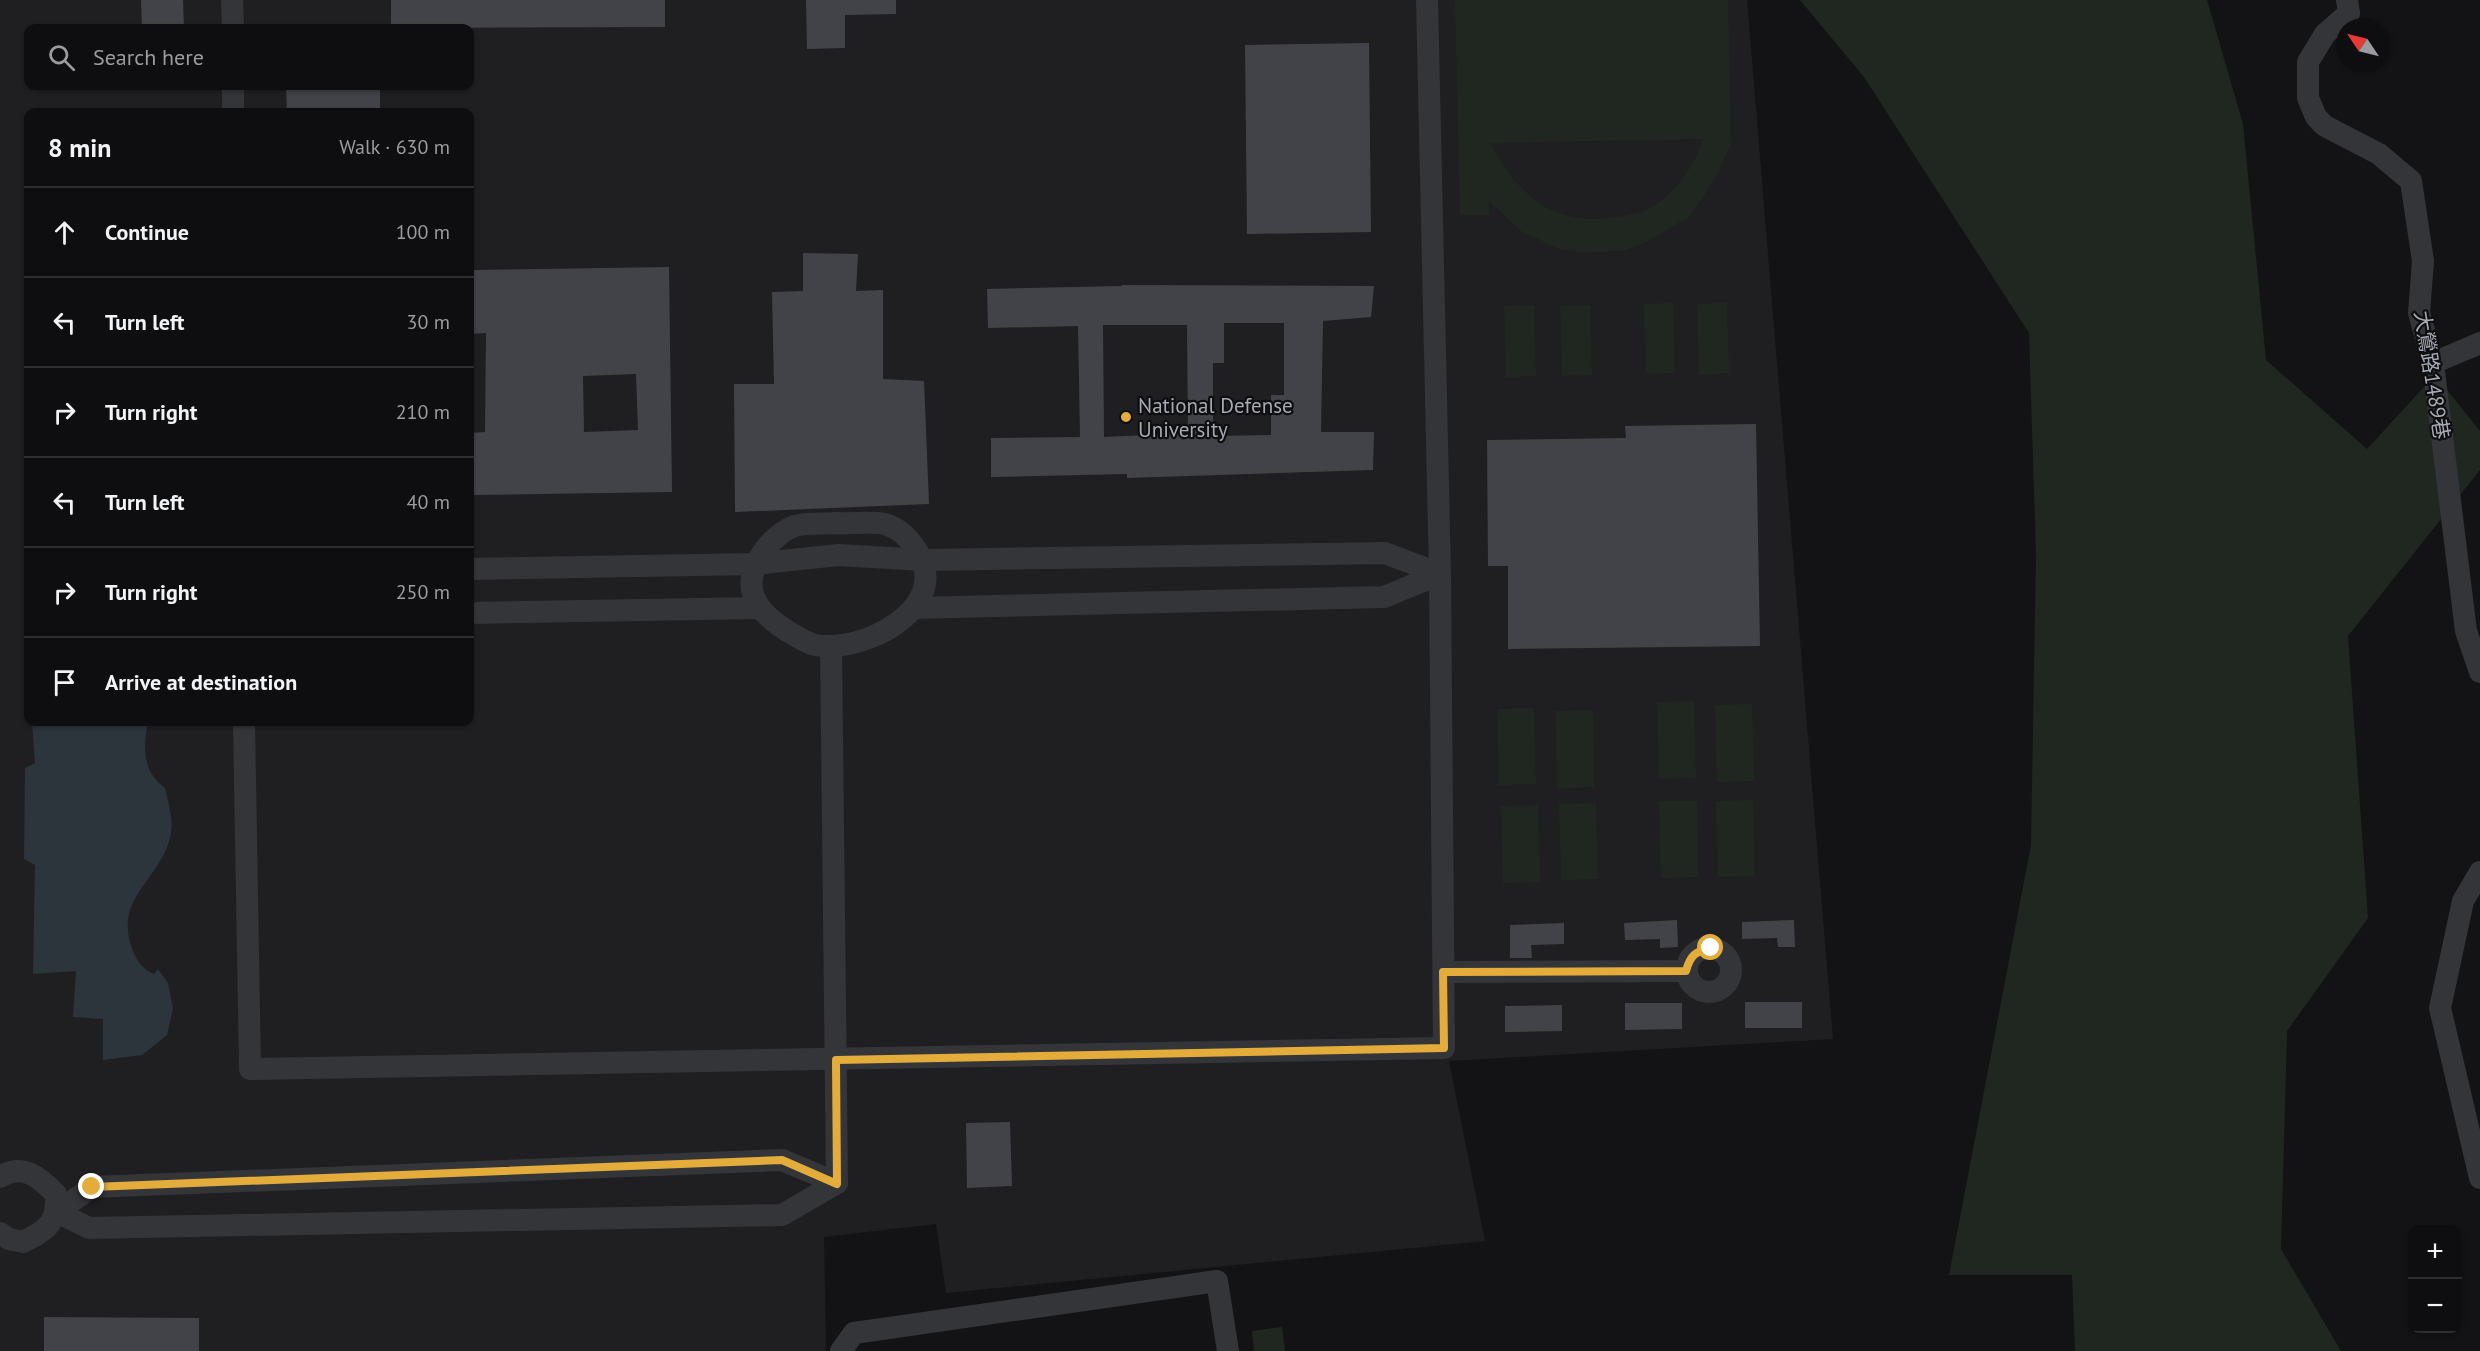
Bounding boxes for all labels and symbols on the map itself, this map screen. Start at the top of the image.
north arrow [2336,18,2390,72]
street label: 大鶯路1489巷 [2409,309,2455,441]
place label: National Defense University [1138,392,1293,443]
marker: National Defense University [1119,410,1133,424]
route start [1697,934,1723,960]
route end [78,1173,104,1199]

